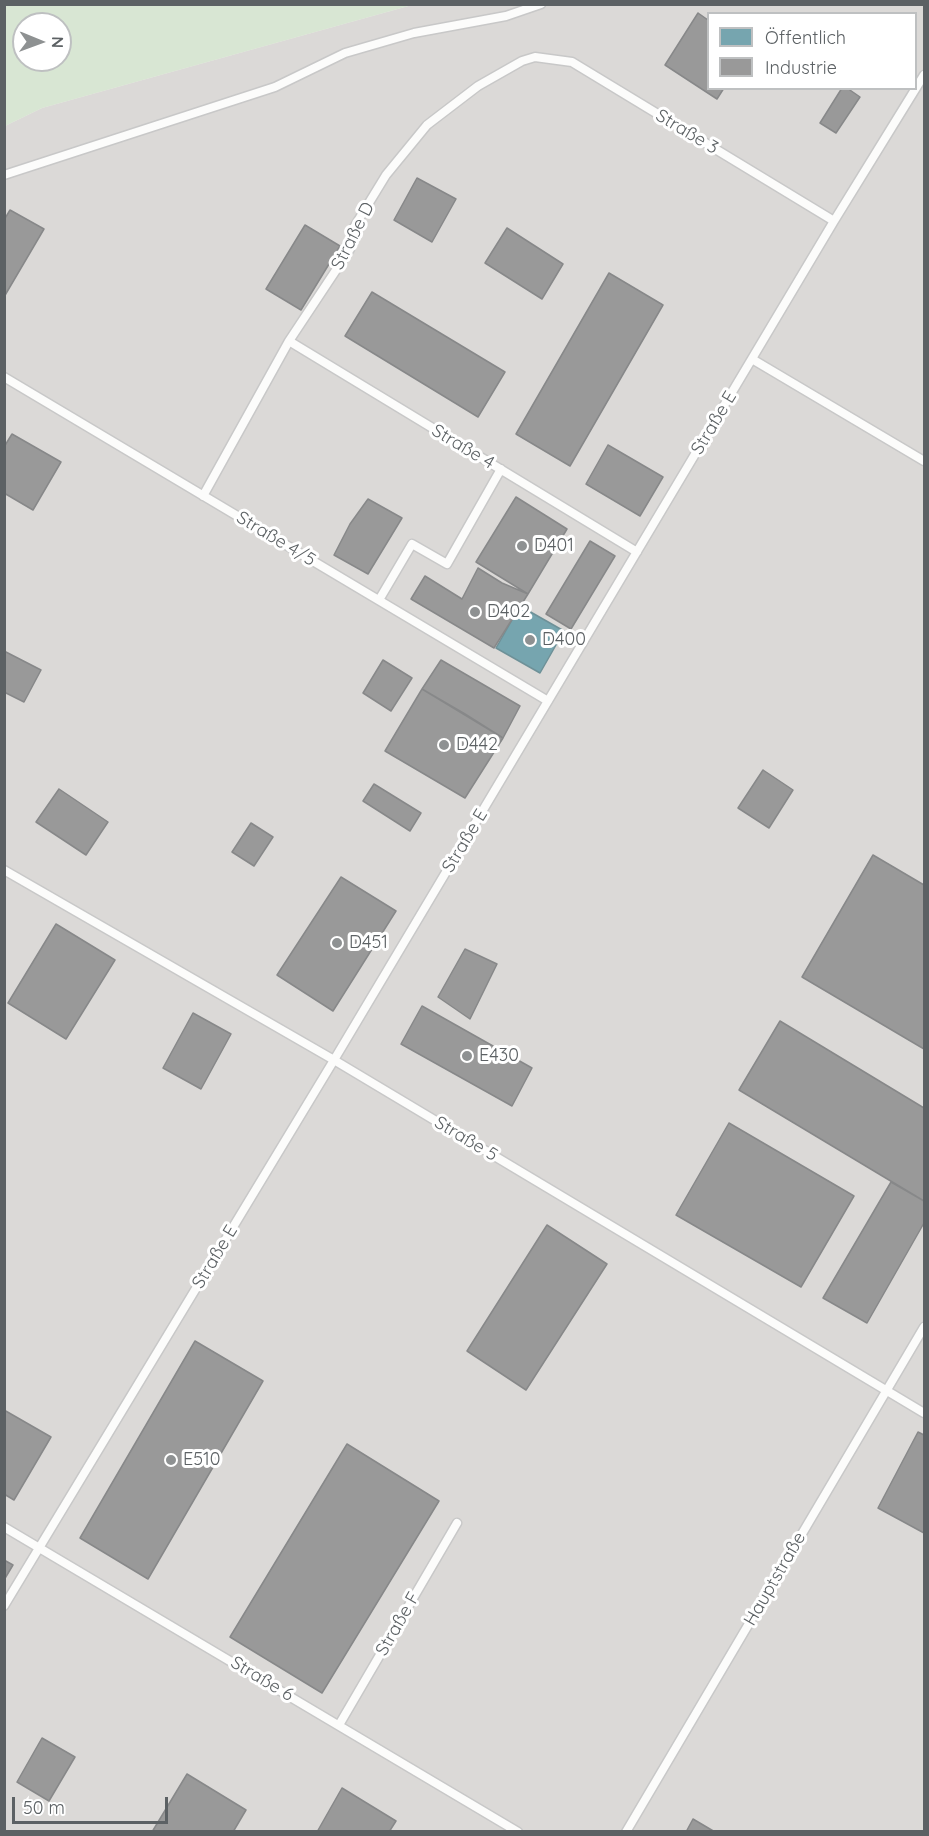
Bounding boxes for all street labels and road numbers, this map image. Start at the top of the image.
street label: Straße 3 [652,105,722,159]
street label: Straße D [327,199,379,273]
street label: Straße E [687,387,741,459]
street label: Straße 4 [428,420,498,474]
street label: Straße 4/5 [232,507,320,571]
street label: Straße E [438,805,492,877]
street label: Straße 5 [431,1112,501,1166]
street label: Straße E [188,1221,242,1293]
street label: Hauptstraße [740,1528,810,1630]
street label: Straße F [371,1588,425,1660]
street label: Straße 6 [227,1652,297,1706]

